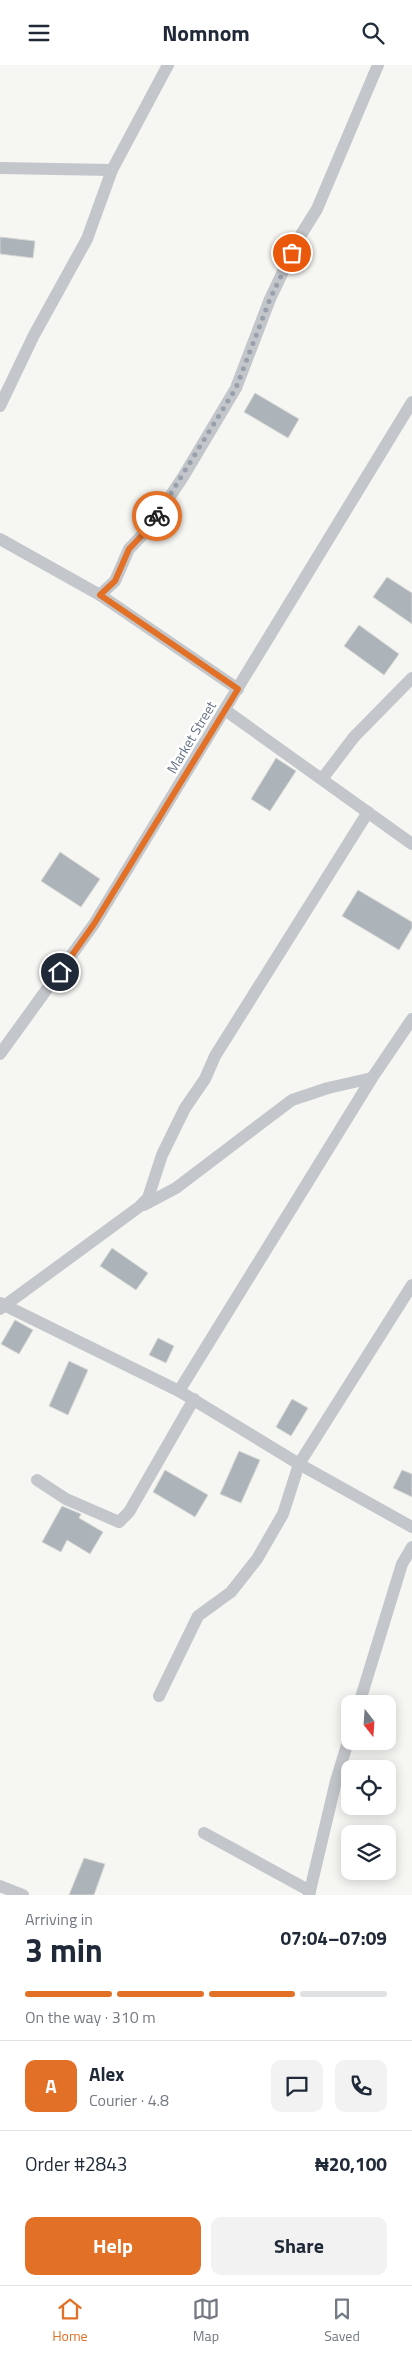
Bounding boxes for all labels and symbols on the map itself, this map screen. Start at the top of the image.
pin [271,232,313,274]
courier [132,491,182,541]
street label: Market Street [161,697,221,777]
pin [39,951,81,993]
north arrow [341,1695,396,1750]

